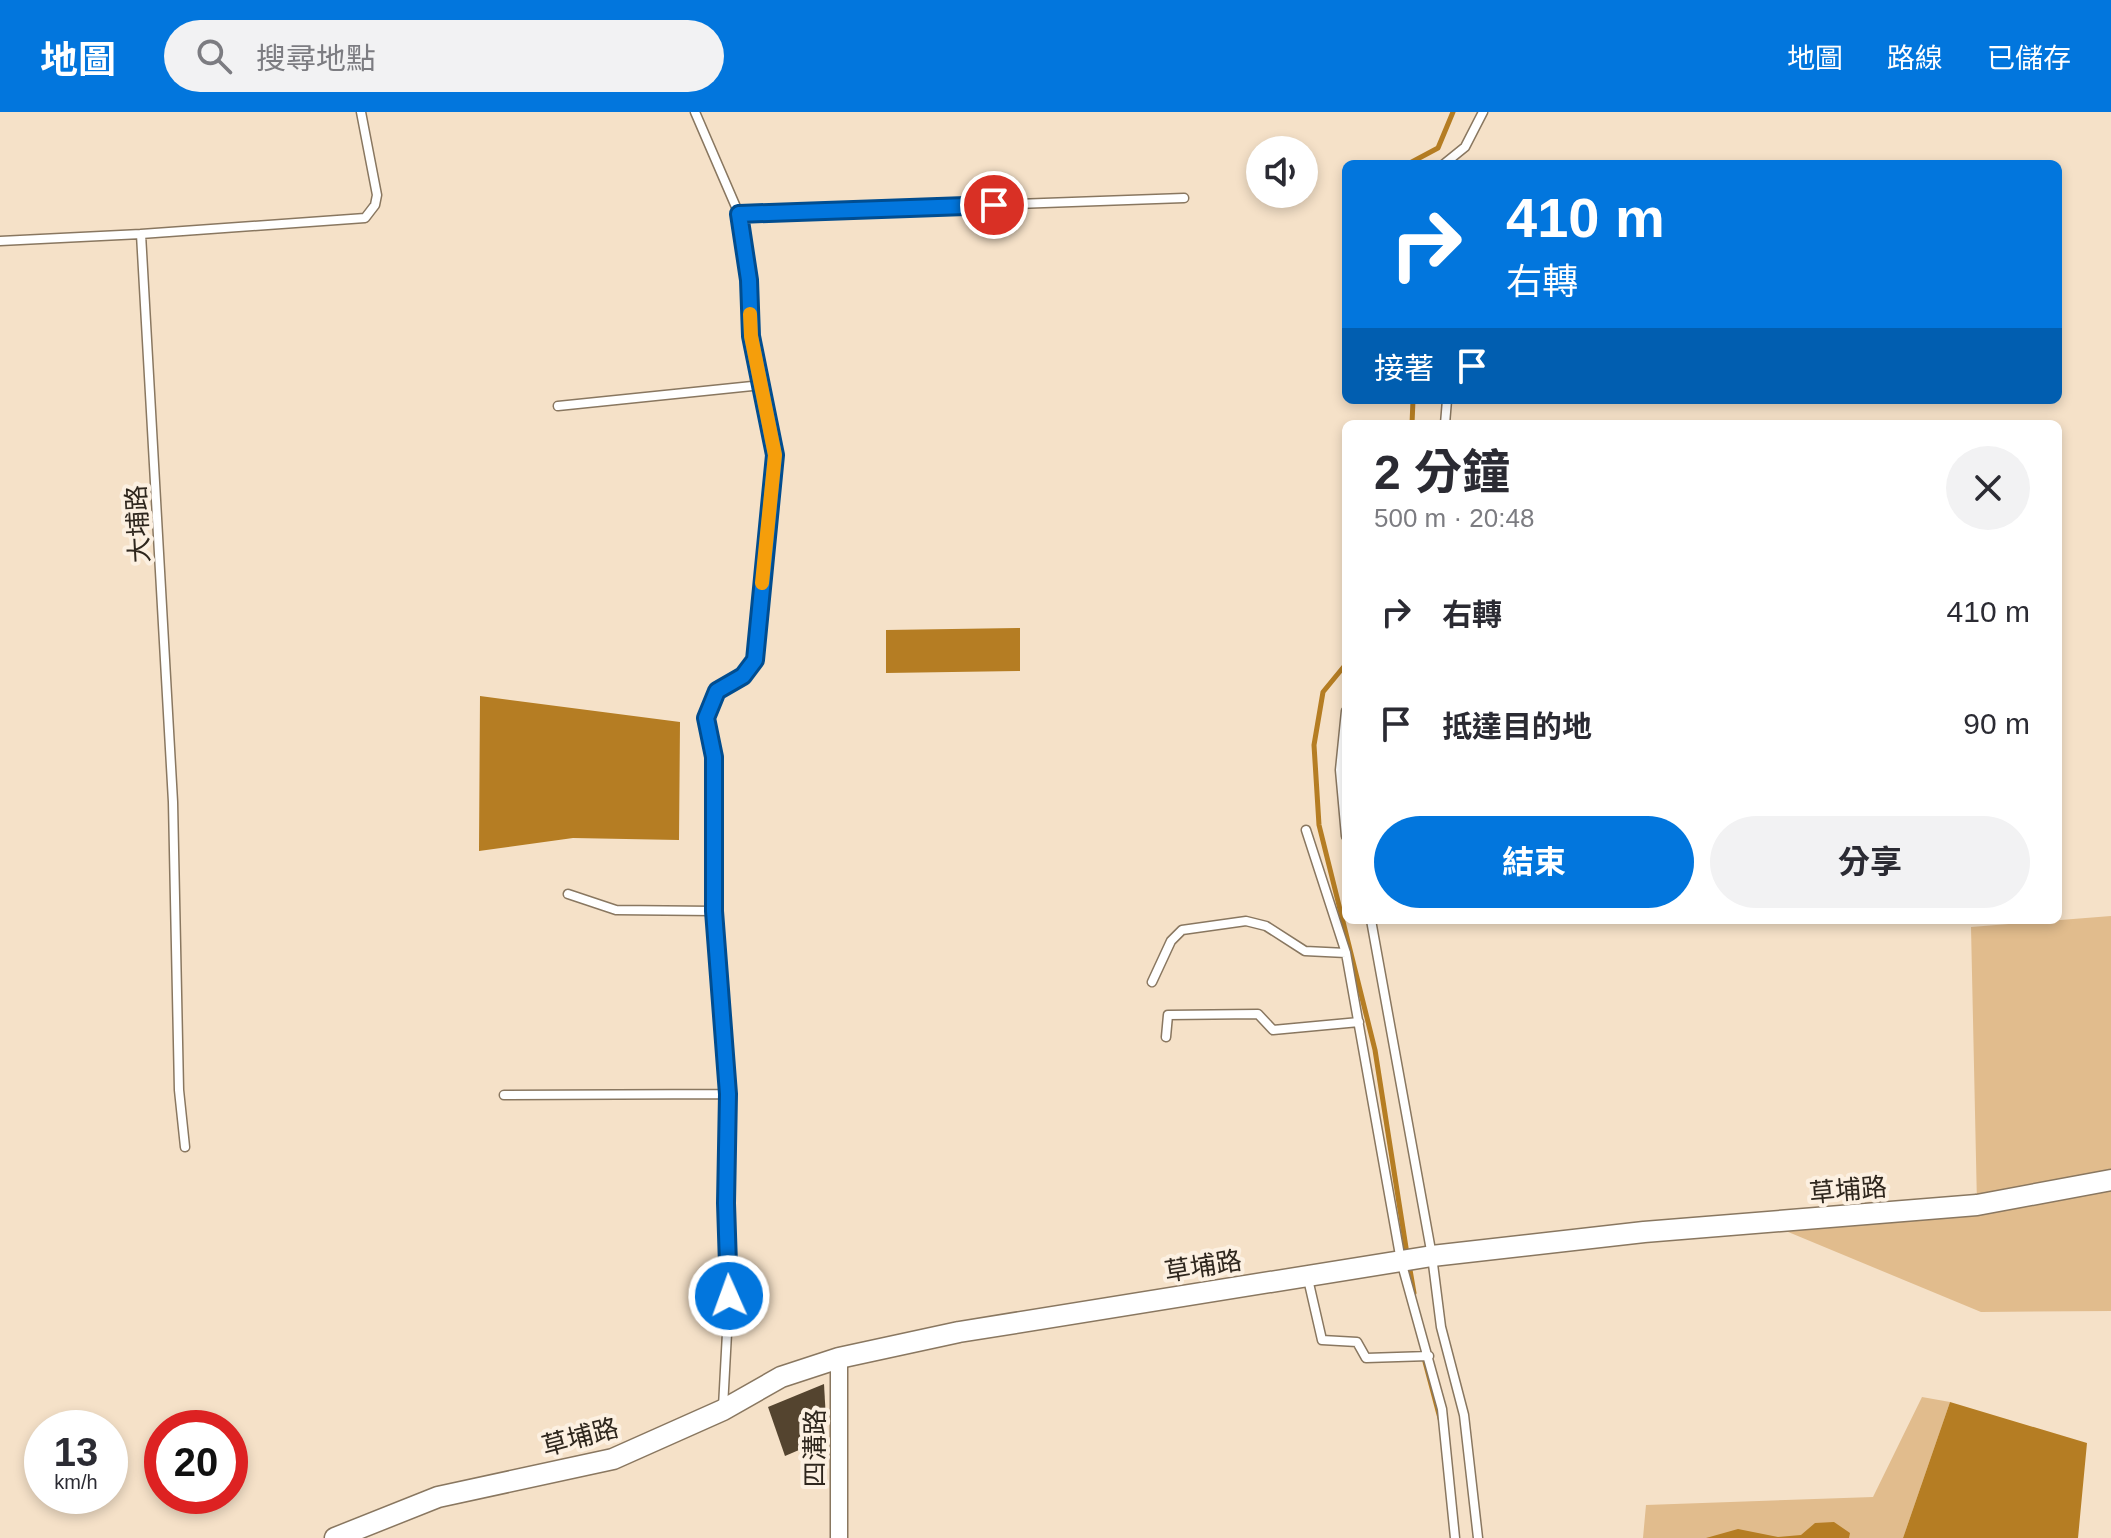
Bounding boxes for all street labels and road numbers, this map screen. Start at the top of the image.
street label: 大埔路 [121,484,155,564]
street label: 草埔路 [1808,1172,1888,1208]
street label: 草埔路 [1162,1245,1244,1287]
street label: 四溝路 [800,1409,830,1487]
street label: 草埔路 [538,1412,622,1462]

